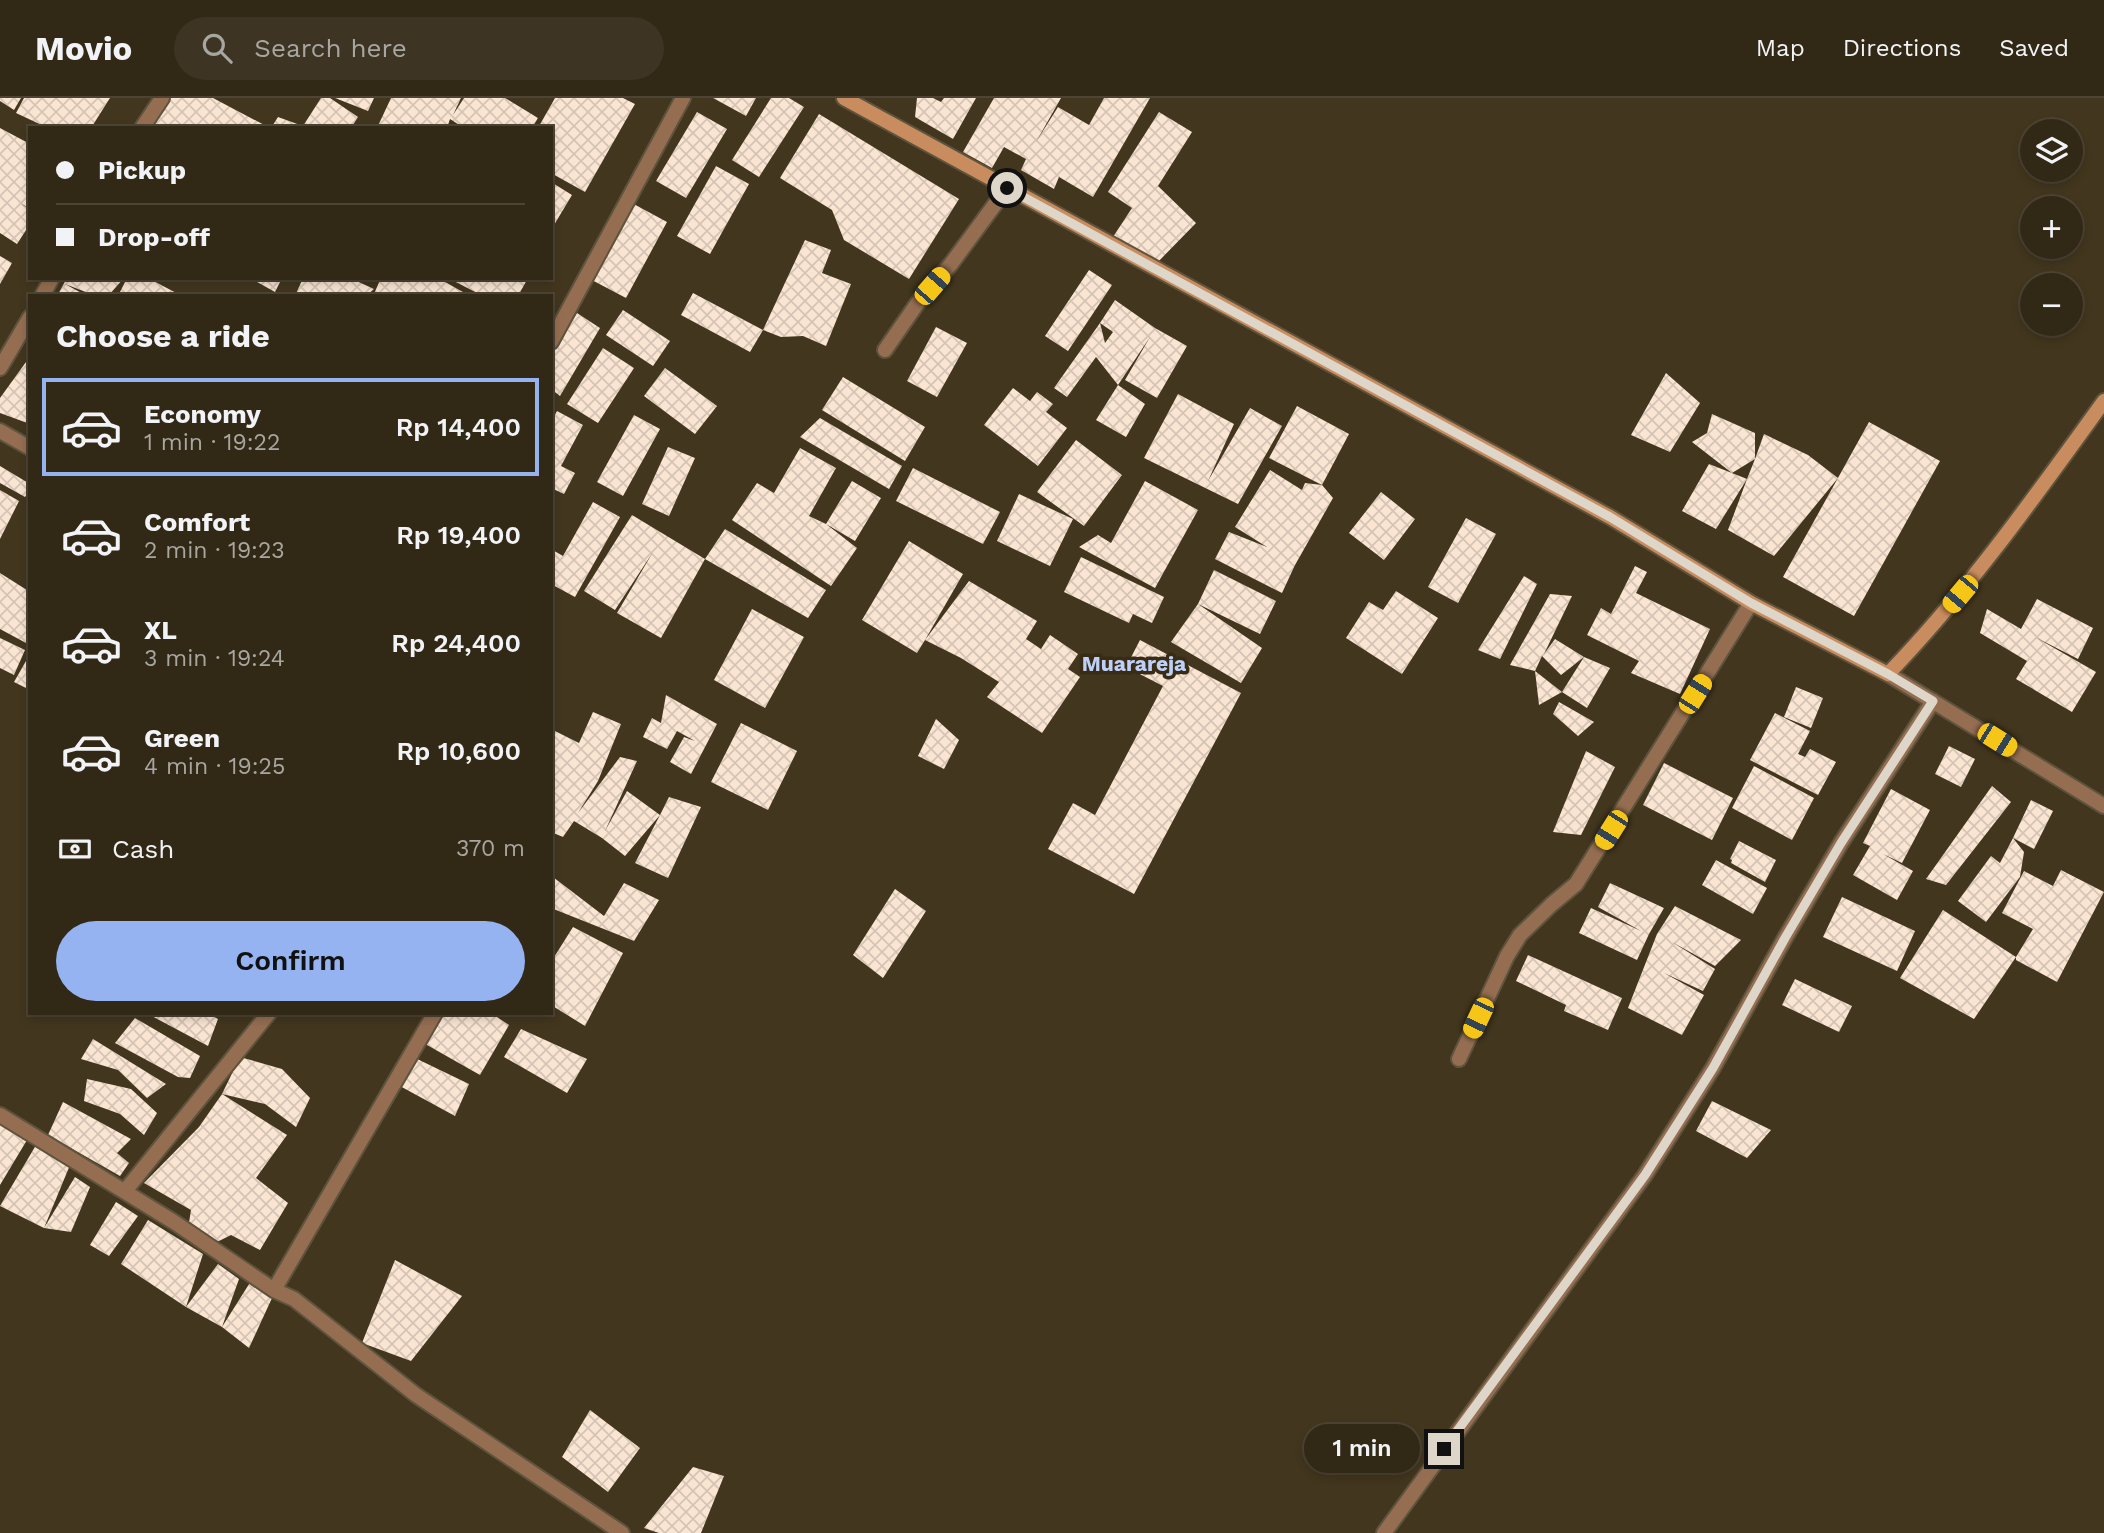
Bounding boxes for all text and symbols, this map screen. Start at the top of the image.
search box [174,17,664,80]
text: Movio [35,29,132,68]
icon: search [198,29,236,67]
text: Search here [254,33,407,63]
text: Map [1756,34,1805,62]
text: Directions [1843,34,1961,62]
text: Saved [1999,34,2069,62]
map controls [2020,119,2083,336]
button: layers [2020,119,2083,182]
text: Pickup [98,155,186,185]
route start [991,172,1023,204]
button: + [2020,196,2083,259]
text: Drop-off [98,222,210,252]
car [911,263,954,309]
button: − [2020,273,2083,336]
text: Choose a ride [56,317,270,355]
icon: car [60,396,123,459]
text: Economy [144,399,261,429]
text: Rp 14,400 [396,412,521,442]
text: 1 min · 19:22 [144,429,280,456]
icon: car [60,504,123,567]
text: Comfort [144,507,250,537]
text: Rp 19,400 [396,520,521,550]
text: 2 min · 19:23 [144,537,285,564]
car [1939,571,1982,617]
icon: car [60,612,123,675]
text: XL [144,615,177,645]
text: Rp 24,400 [391,628,521,658]
text: 3 min · 19:24 [144,645,285,672]
district label: Muarareja [1082,651,1187,676]
car [1675,671,1716,717]
icon: car [60,720,123,783]
car [1974,720,2021,760]
text: Green [144,723,220,753]
text: Rp 10,600 [396,736,521,766]
text: 4 min · 19:25 [144,753,285,780]
car [1591,807,1632,853]
icon: cash [56,830,94,868]
text: Cash [112,834,174,864]
text: 370 m [456,835,525,862]
button: Confirm [56,921,525,1001]
car [1460,995,1497,1041]
callout: 1 min [1304,1424,1420,1474]
route end [1428,1433,1460,1465]
text: 1 min [1332,1435,1392,1462]

